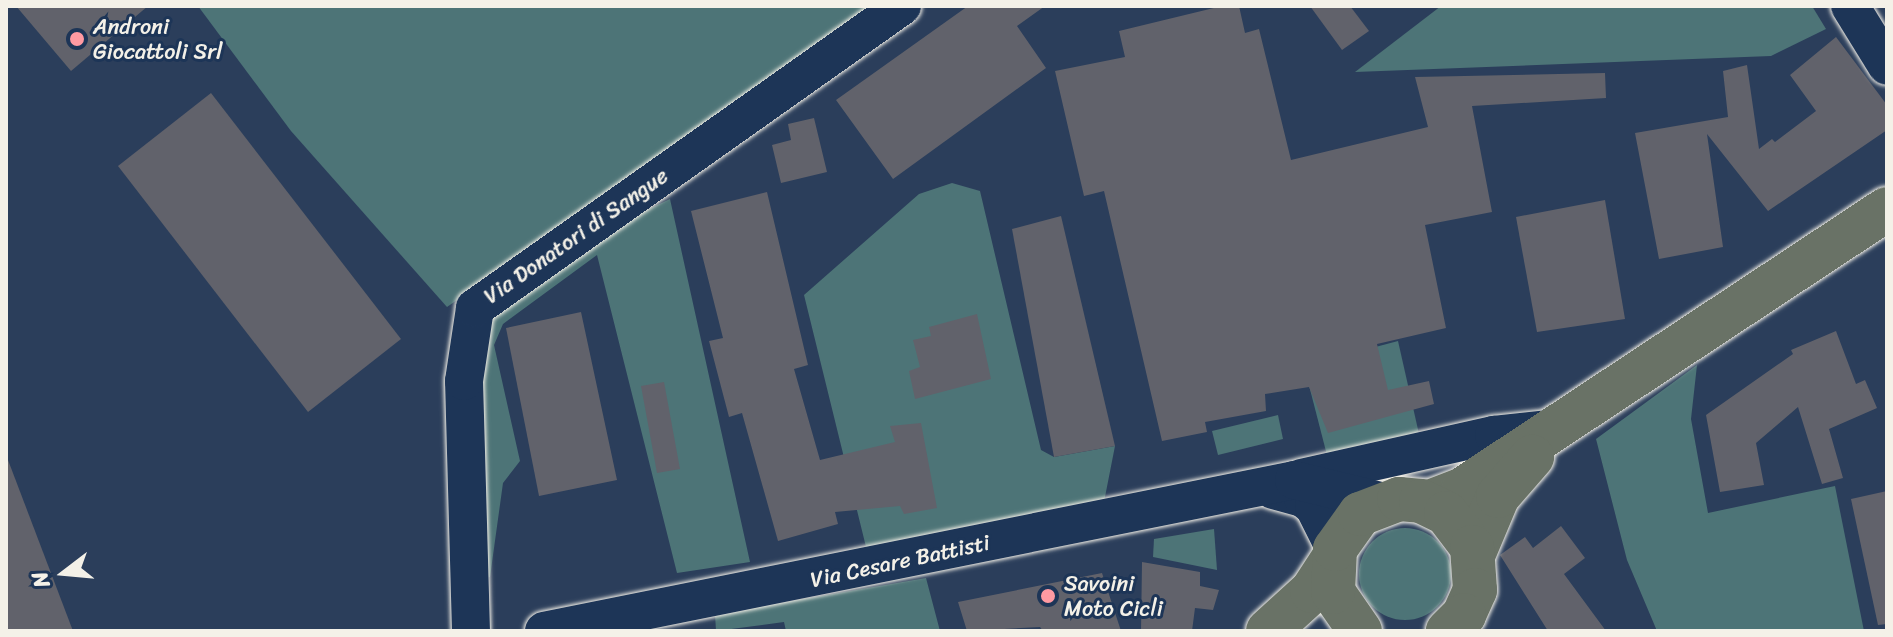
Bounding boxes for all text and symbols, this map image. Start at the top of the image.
place label: Androni Giocattoli Srl [93,13,222,64]
marker: Androni Giocattoli Srl [68,30,86,48]
street label: Via Donatori di Sangue [479,163,673,309]
street label: Via Cesare Battisti [808,529,992,593]
north arrow [24,533,104,613]
text: N [20,567,61,592]
place label: Savoini Moto Cicli [1064,570,1163,622]
marker: Savoini Moto Cicli [1039,587,1057,605]

